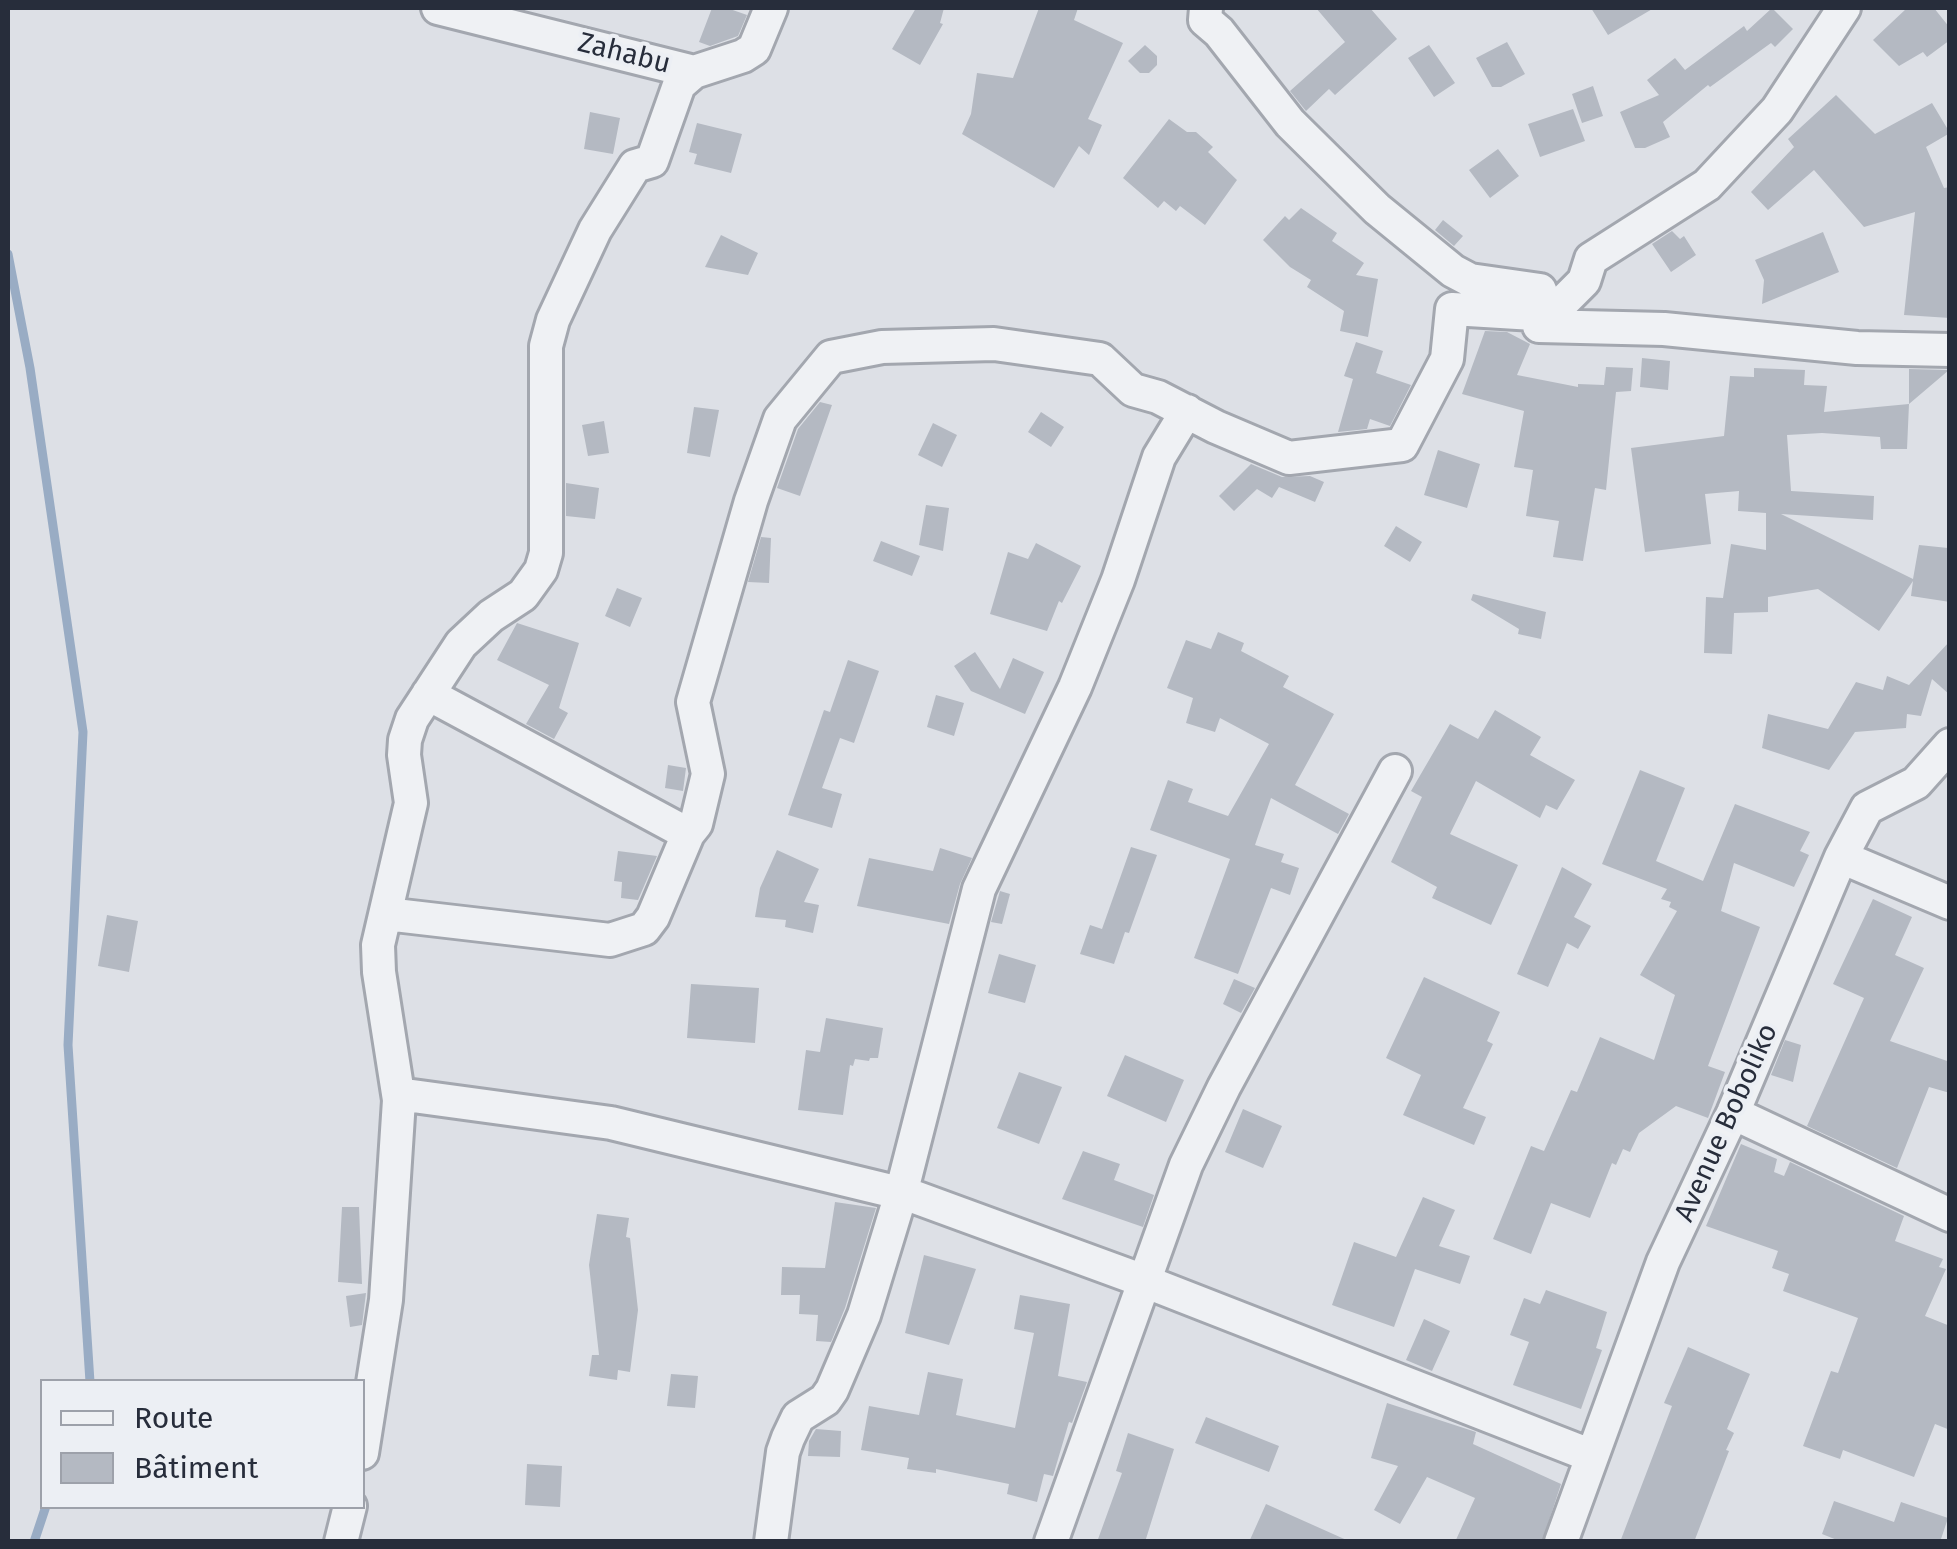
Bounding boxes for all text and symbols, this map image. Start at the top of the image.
street label: Zahabu [574,26,674,82]
street label: Avenue Boboliko [1668,1019,1786,1227]
legend [40,1379,365,1509]
text: Route [134,1400,213,1436]
text: Bâtiment [134,1450,258,1486]

